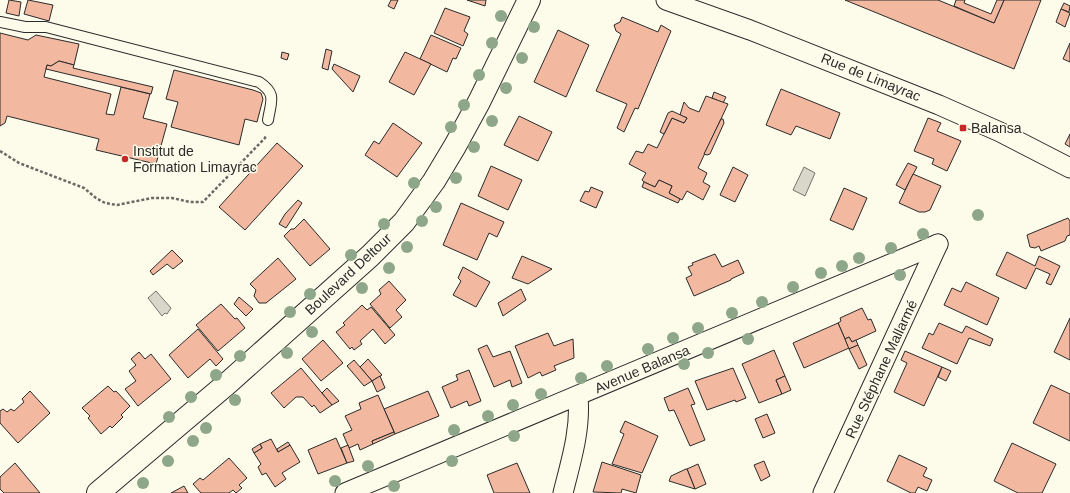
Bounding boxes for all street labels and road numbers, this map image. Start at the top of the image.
street label: Rue de Limayrac [819,50,923,104]
street label: Boulevard Deltour [302,230,395,318]
street label: Rue Stéphane Mallarmé [842,297,920,441]
street label: Avenue Balansa [592,342,692,396]

